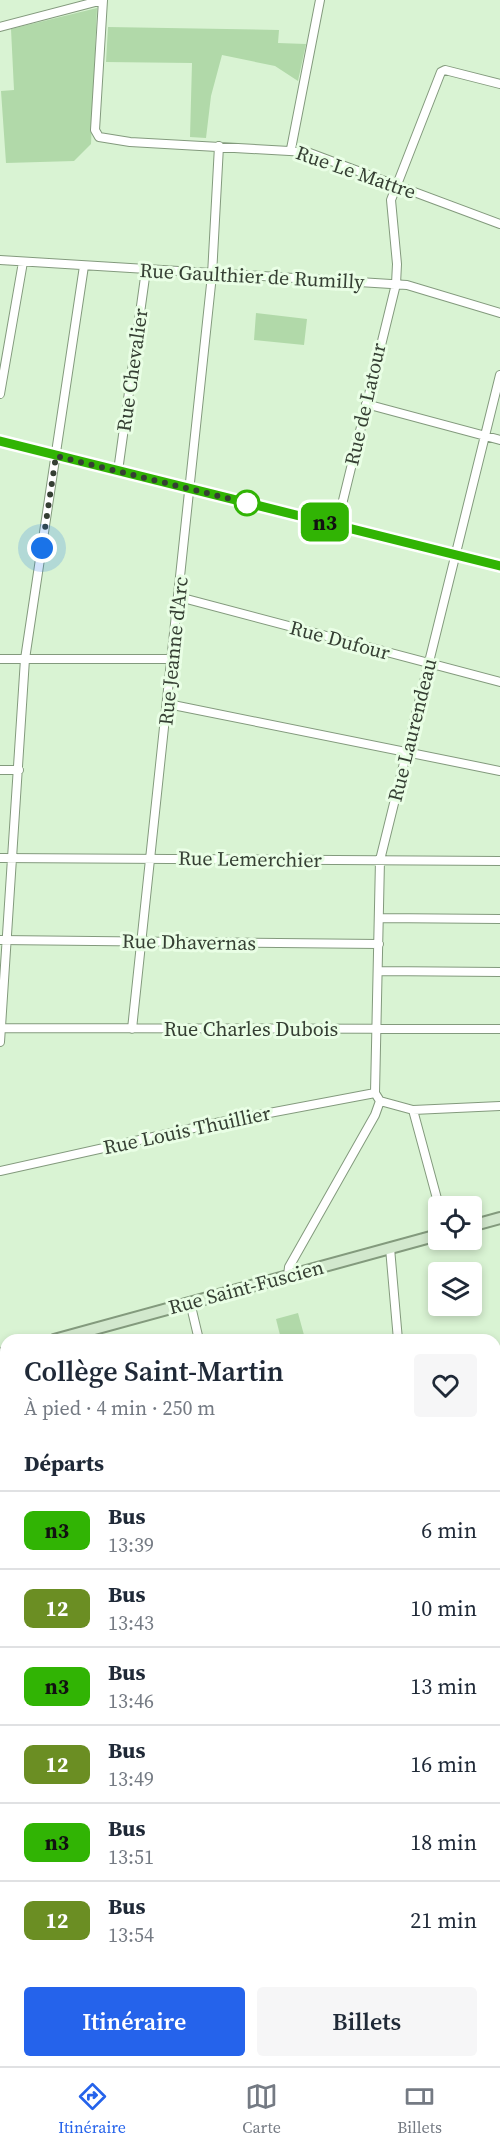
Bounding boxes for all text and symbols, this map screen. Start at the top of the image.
street label: Rue Le Mattre [292,138,420,206]
street label: Rue Gaulthier de Rumilly [139,256,366,296]
street label: Rue Chevalier [109,306,155,433]
street label: Rue de Latour [337,340,393,468]
unlabelled marker [234,490,260,516]
line badge: n3 [298,502,352,542]
text: n3 [313,508,337,537]
your location [27,533,57,563]
street label: Rue Jeanne d'Arc [151,575,195,727]
street label: Rue Dufour [287,613,394,667]
street label: Rue Laurendeau [381,655,443,805]
street label: Rue Lemerchier [178,844,323,874]
street label: Rue Dhavernas [122,927,256,957]
street label: Rue Charles Dubois [164,1015,338,1043]
street label: Rue Louis Thuillier [101,1098,274,1161]
map controls [428,1196,482,1316]
button: locate [428,1196,482,1250]
street label: Rue Saint-Fuscien [165,1253,327,1321]
button: layers [428,1262,482,1316]
text: Collège Saint-Martin [24,1352,284,1390]
button: heart [414,1354,477,1417]
text: À pied · 4 min · 250 m [24,1394,215,1422]
text: Départs [24,1448,104,1478]
text: Bus [108,1501,145,1531]
text: 6 min [421,1515,477,1545]
text: n3 [45,1516,69,1545]
text: 13:39 [108,1531,154,1559]
text: Bus [108,1579,145,1609]
text: 10 min [410,1593,477,1623]
text: 12 [46,1594,68,1623]
text: 13:43 [108,1609,154,1637]
text: Bus [108,1657,145,1687]
text: 13 min [410,1671,477,1701]
text: n3 [45,1672,69,1701]
text: 13:46 [108,1687,154,1715]
text: Bus [108,1735,145,1765]
text: 16 min [410,1749,477,1779]
text: 12 [46,1750,68,1779]
text: 13:49 [108,1765,154,1793]
text: Bus [108,1813,145,1843]
text: 18 min [410,1827,477,1857]
text: n3 [45,1828,69,1857]
text: 13:51 [108,1843,154,1871]
text: Bus [108,1891,145,1921]
text: 21 min [410,1905,477,1935]
text: 12 [46,1906,68,1935]
text: 13:54 [108,1921,154,1949]
button: Itinéraire [24,1987,245,2056]
button: Billets [257,1987,477,2056]
tab: Itinéraire [58,2080,126,2138]
tab: Carte [242,2080,281,2138]
tab: Billets [397,2080,442,2138]

